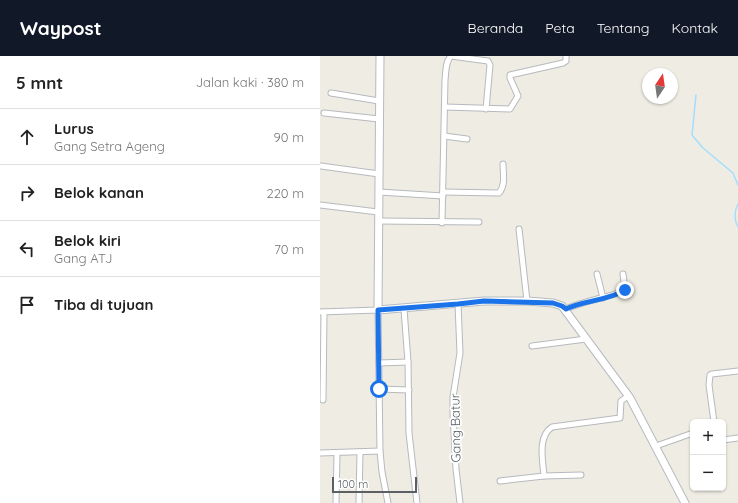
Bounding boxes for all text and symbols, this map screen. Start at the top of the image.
text: Waypost [20,16,102,40]
text: Beranda [468,19,523,37]
text: Peta [545,19,575,37]
text: Tentang [597,19,650,37]
text: Kontak [672,19,718,37]
north arrow [642,68,678,104]
text: 5 mnt [16,72,63,93]
text: Jalan kaki · 380 m [196,74,304,90]
text: Lurus [54,119,94,138]
icon: ahead [16,126,38,148]
text: 90 m [274,129,304,145]
text: Gang Setra Ageng [54,138,165,154]
icon: right [16,182,38,204]
text: Belok kanan [54,183,144,202]
text: 220 m [266,185,304,201]
text: Belok kiri [54,231,121,250]
icon: left [16,238,38,260]
text: 70 m [274,241,304,257]
text: Gang ATJ [54,250,112,266]
route end [616,281,634,299]
icon: arrive [16,294,38,316]
text: Tiba di tujuan [54,295,153,314]
route start [370,380,388,398]
street label: Gang Batur [446,393,464,463]
map controls [690,419,726,491]
button: + [690,419,726,455]
button: − [690,455,726,491]
scale bar [332,475,417,494]
text: 100 m [338,477,368,491]

